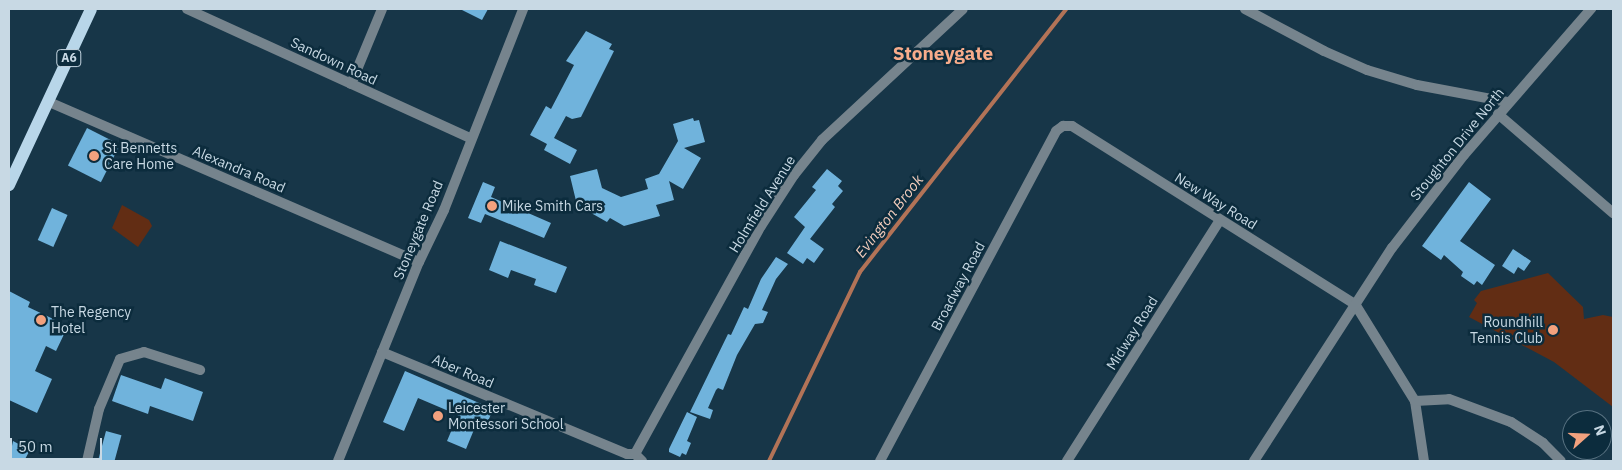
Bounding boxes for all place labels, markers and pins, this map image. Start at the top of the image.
place label: St Bennetts Care Home [104,140,177,172]
marker: St Bennetts Care Home [88,150,100,162]
place label: Mike Smith Cars [502,198,603,214]
marker: Mike Smith Cars [486,200,498,212]
place label: The Regency Hotel [51,304,131,336]
marker: The Regency Hotel [35,314,47,326]
place label: Roundhill Tennis Club [1470,314,1543,347]
marker: Roundhill Tennis Club [1547,324,1559,336]
place label: Leicester Montessori School [448,400,564,432]
marker: Leicester Montessori School [432,410,444,422]

